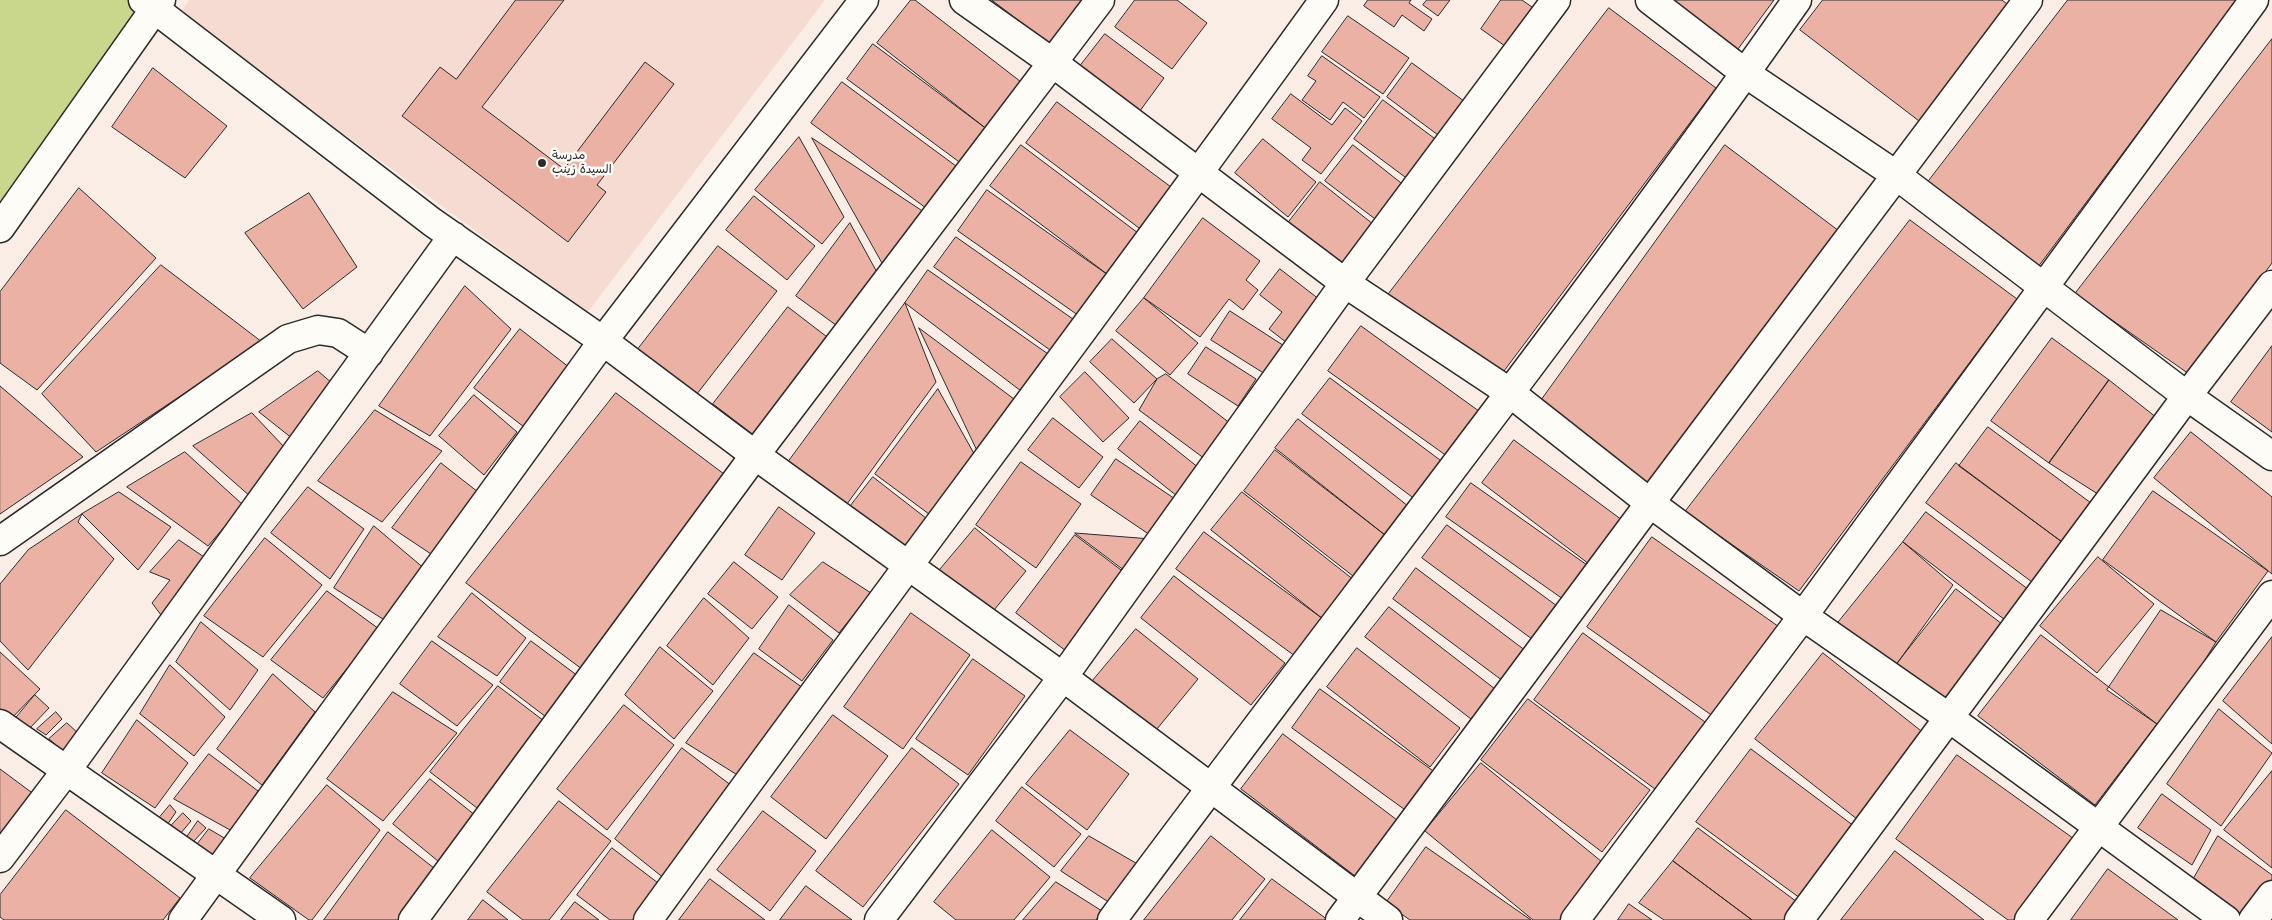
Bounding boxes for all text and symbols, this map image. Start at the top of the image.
place label: مدرسة السيدة زينب [552,149,612,177]
marker: مدرسة السيدة زينب [536,157,548,169]

